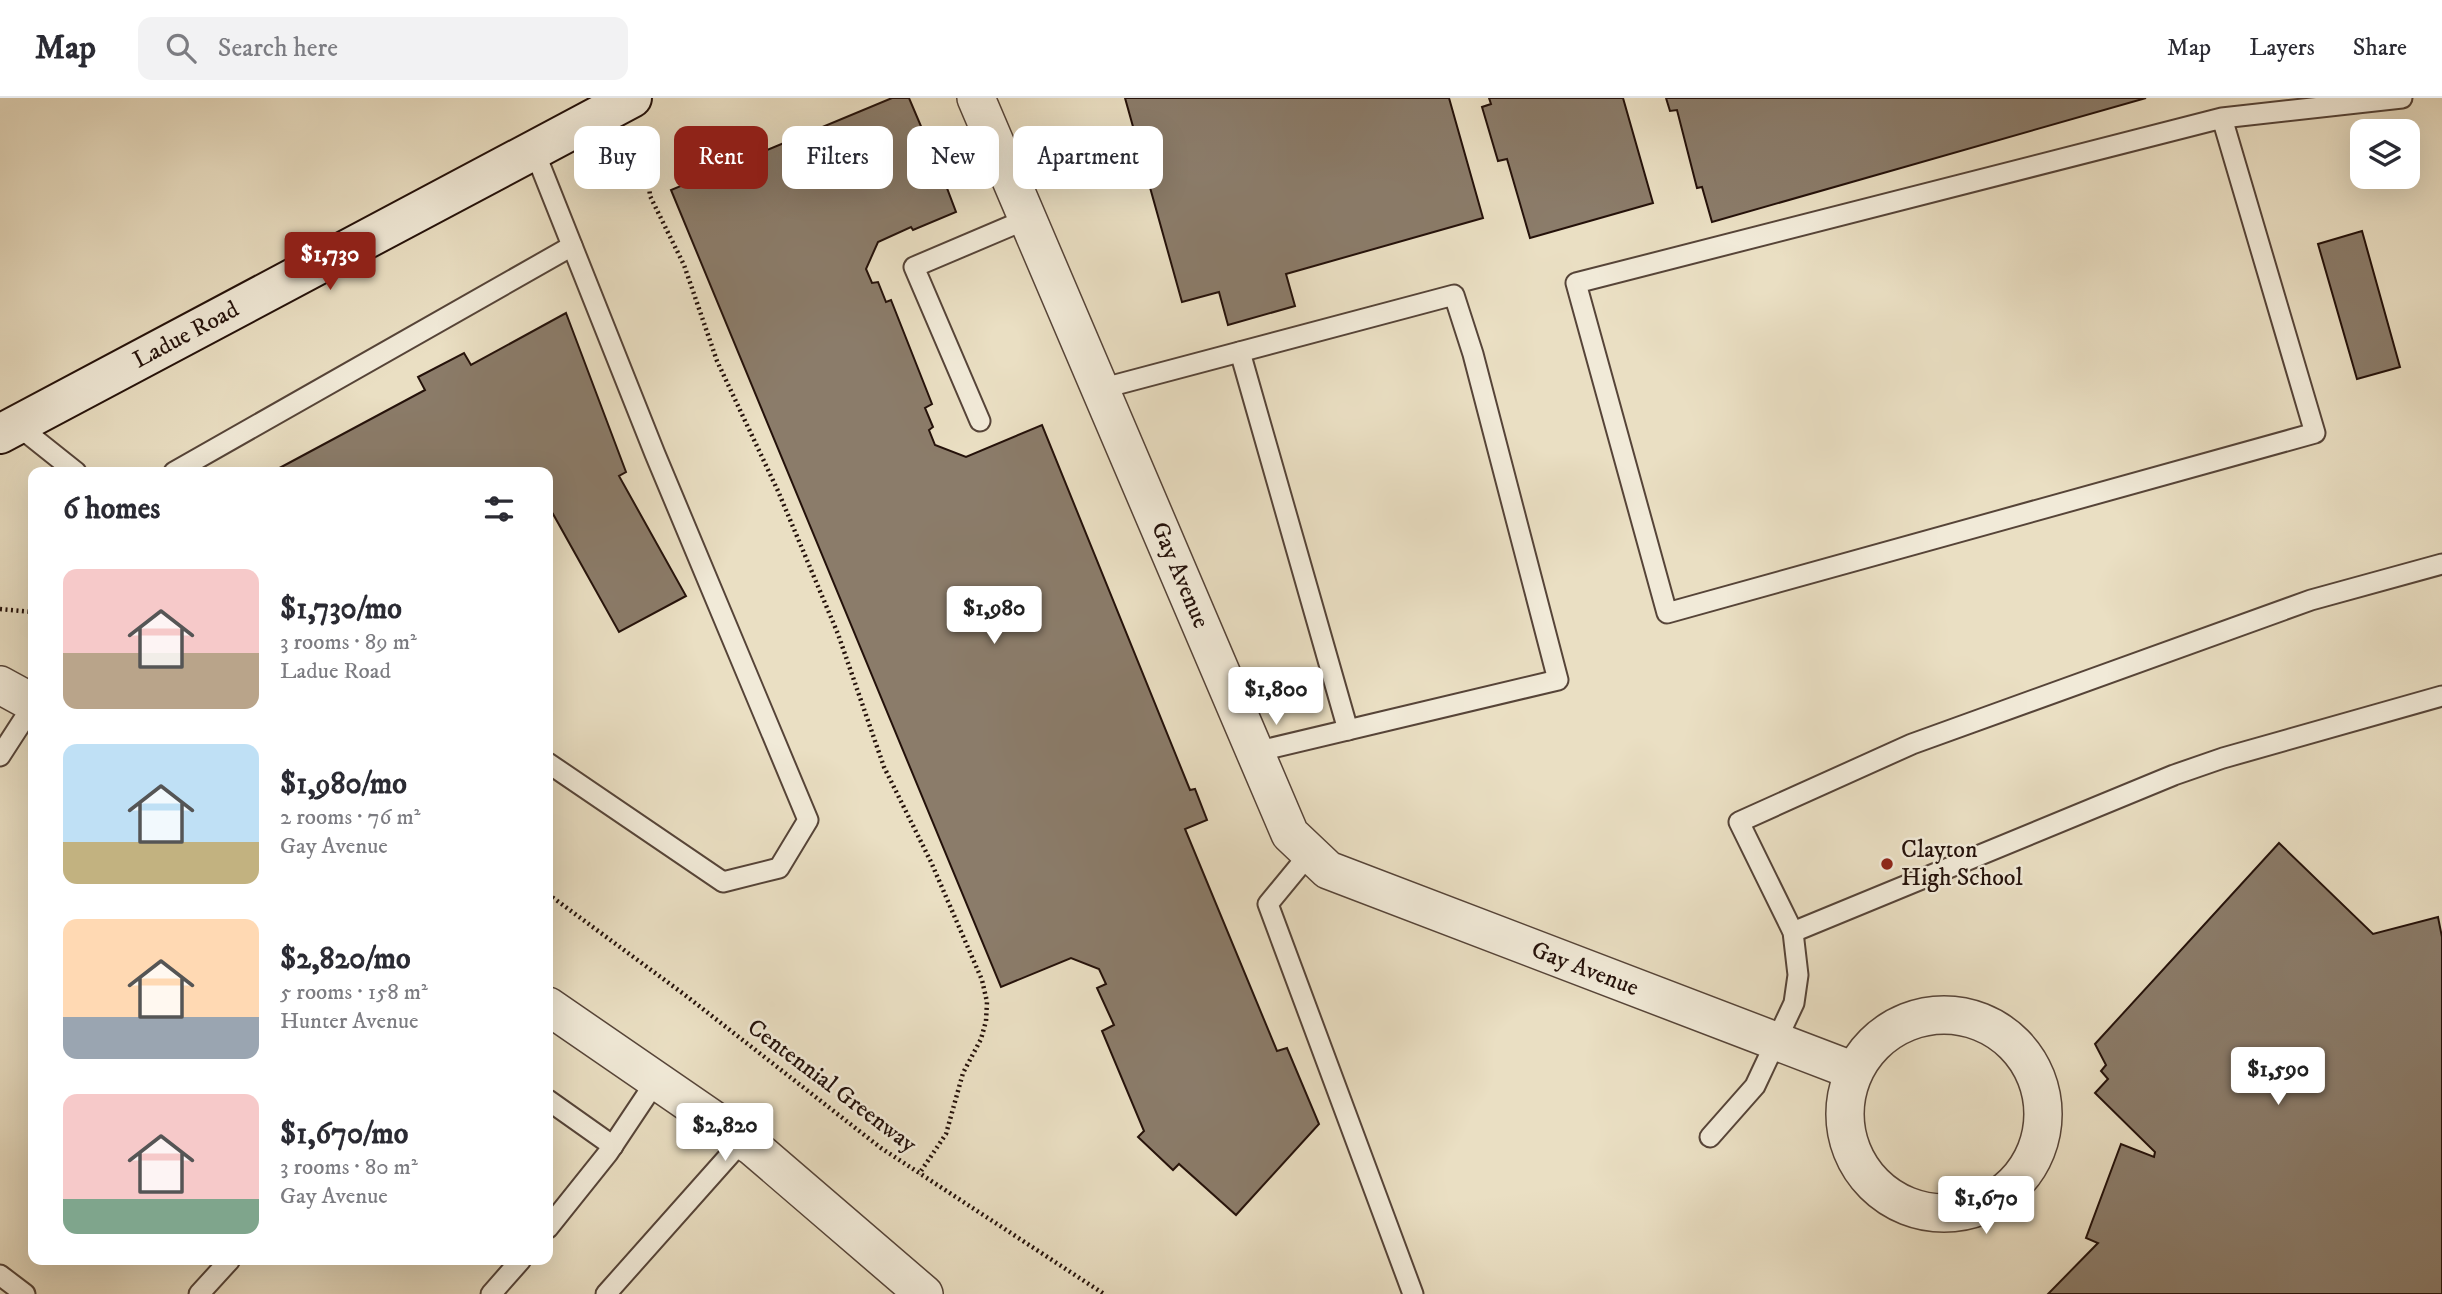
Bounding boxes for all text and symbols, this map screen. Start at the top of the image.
search box [138,17,628,80]
text: Map [35,28,96,69]
icon: search [162,29,200,67]
text: Search here [218,32,338,65]
text: Map [2167,33,2211,63]
text: Layers [2249,33,2315,63]
text: Share [2353,33,2407,63]
map controls [2350,119,2420,189]
button: layers [2350,119,2420,189]
chip: Buy [574,126,660,189]
chip: Rent [674,126,768,189]
chip: Filters [782,126,893,189]
chip: New [907,126,999,189]
chip: Apartment [1013,126,1163,189]
pin: $1,730 [273,232,387,292]
text: $1,730 [301,240,359,269]
street label: Ladue Road [128,295,244,375]
icon: filters [480,490,518,528]
text: 6 homes [63,491,160,528]
street label: Gay Avenue [1144,517,1216,633]
pin: $1,980 [937,587,1051,646]
text: $1,730/mo [280,591,402,628]
text: $1,980 [963,594,1025,623]
icon: home [119,597,203,681]
text: 3 rooms · 89 m² [280,628,417,657]
text: Ladue Road [280,657,391,686]
pin: $1,800 [1219,668,1333,727]
text: $1,800 [1244,675,1308,704]
text: $1,980/mo [280,766,407,803]
icon: home [119,772,203,856]
text: 2 rooms · 76 m² [280,803,420,832]
text: Gay Avenue [280,832,388,861]
place label: Clayton High School [1901,835,2023,893]
marker: Clayton High School [1879,856,1895,872]
street label: Gay Avenue [1527,935,1643,1003]
text: $2,820/mo [280,941,411,978]
icon: home [119,947,203,1031]
text: 5 rooms · 158 m² [280,978,428,1007]
text: Hunter Avenue [280,1007,419,1036]
street label: Centennial Greenway [741,1012,923,1160]
pin: $1,590 [2221,1048,2335,1107]
text: $1,590 [2247,1055,2309,1084]
pin: $2,820 [668,1104,782,1163]
text: $2,820 [692,1111,758,1140]
text: $1,670/mo [280,1116,408,1153]
icon: home [119,1122,203,1206]
text: 3 rooms · 80 m² [280,1153,418,1182]
pin: $1,670 [1929,1176,2043,1236]
text: Gay Avenue [280,1182,388,1211]
text: $1,670 [1954,1184,2018,1213]

